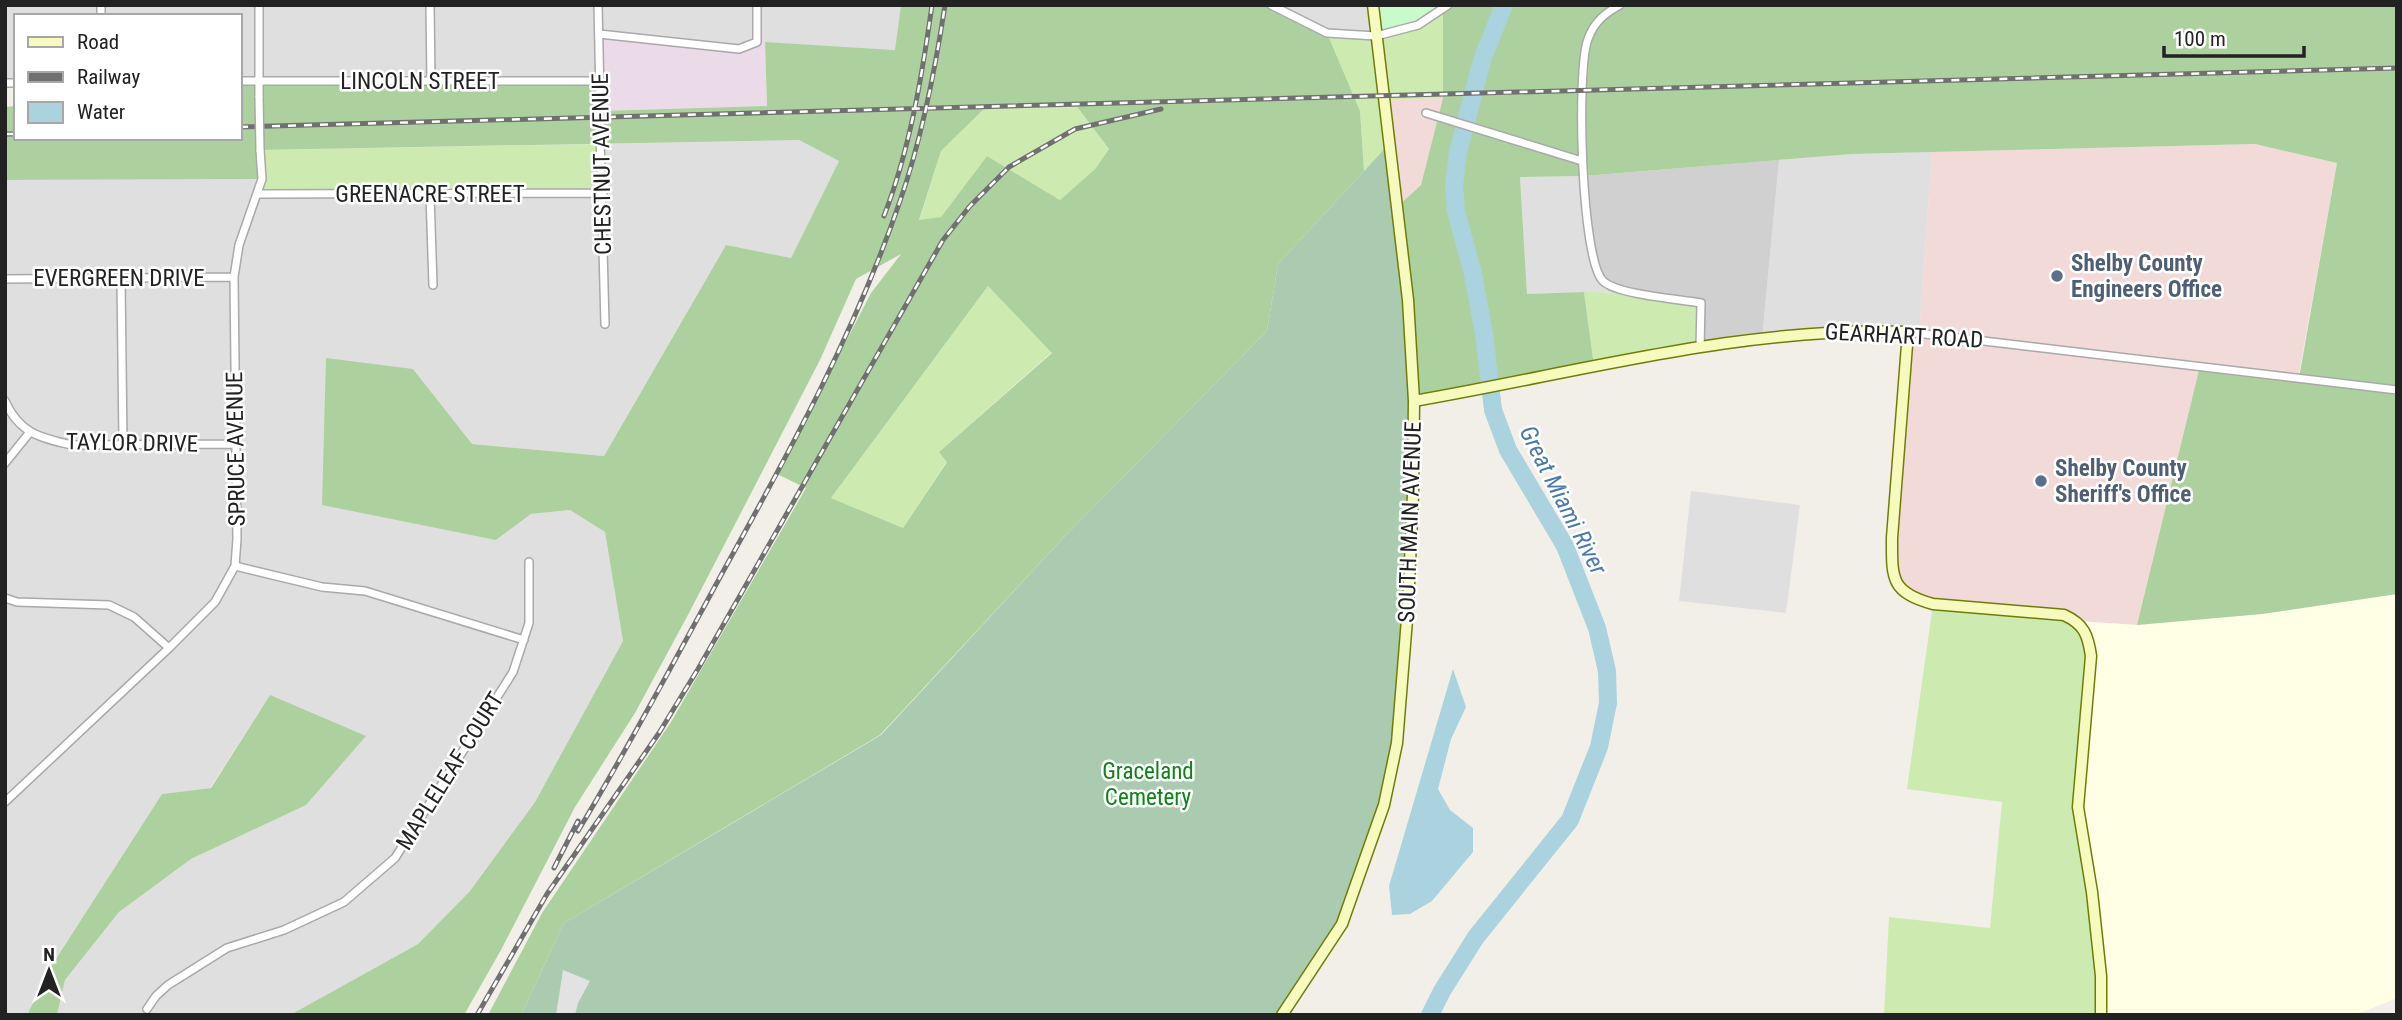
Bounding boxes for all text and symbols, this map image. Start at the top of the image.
legend [14,14,242,140]
scale bar [2164,14,2304,58]
text: 100 m [2174,27,2226,51]
text: Road [77,30,119,54]
text: Railway [77,65,140,89]
street label: LINCOLN STREET [340,68,500,95]
street label: CHESTNUT AVENUE [587,73,617,255]
text: Water [77,100,125,124]
street label: GREENACRE STREET [335,181,525,208]
place label: Shelby County Engineers Office [2071,250,2222,303]
street label: EVERGREEN DRIVE [33,265,205,292]
marker: Shelby County Engineers Office [2049,268,2065,284]
street label: GEARHART ROAD [1824,318,1984,354]
street label: SPRUCE AVENUE [221,371,251,527]
street label: SOUTH MAIN AVENUE [1393,421,1427,623]
water label: Great Miami River [1514,421,1613,580]
street label: TAYLOR DRIVE [66,428,198,458]
place label: Shelby County Sheriff's Office [2055,455,2191,508]
marker: Shelby County Sheriff's Office [2033,473,2049,489]
street label: MAPLELEAF COURT [391,687,509,855]
park label: Graceland Cemetery [1102,758,1194,811]
north arrow [14,936,84,1006]
text: N [43,943,55,966]

